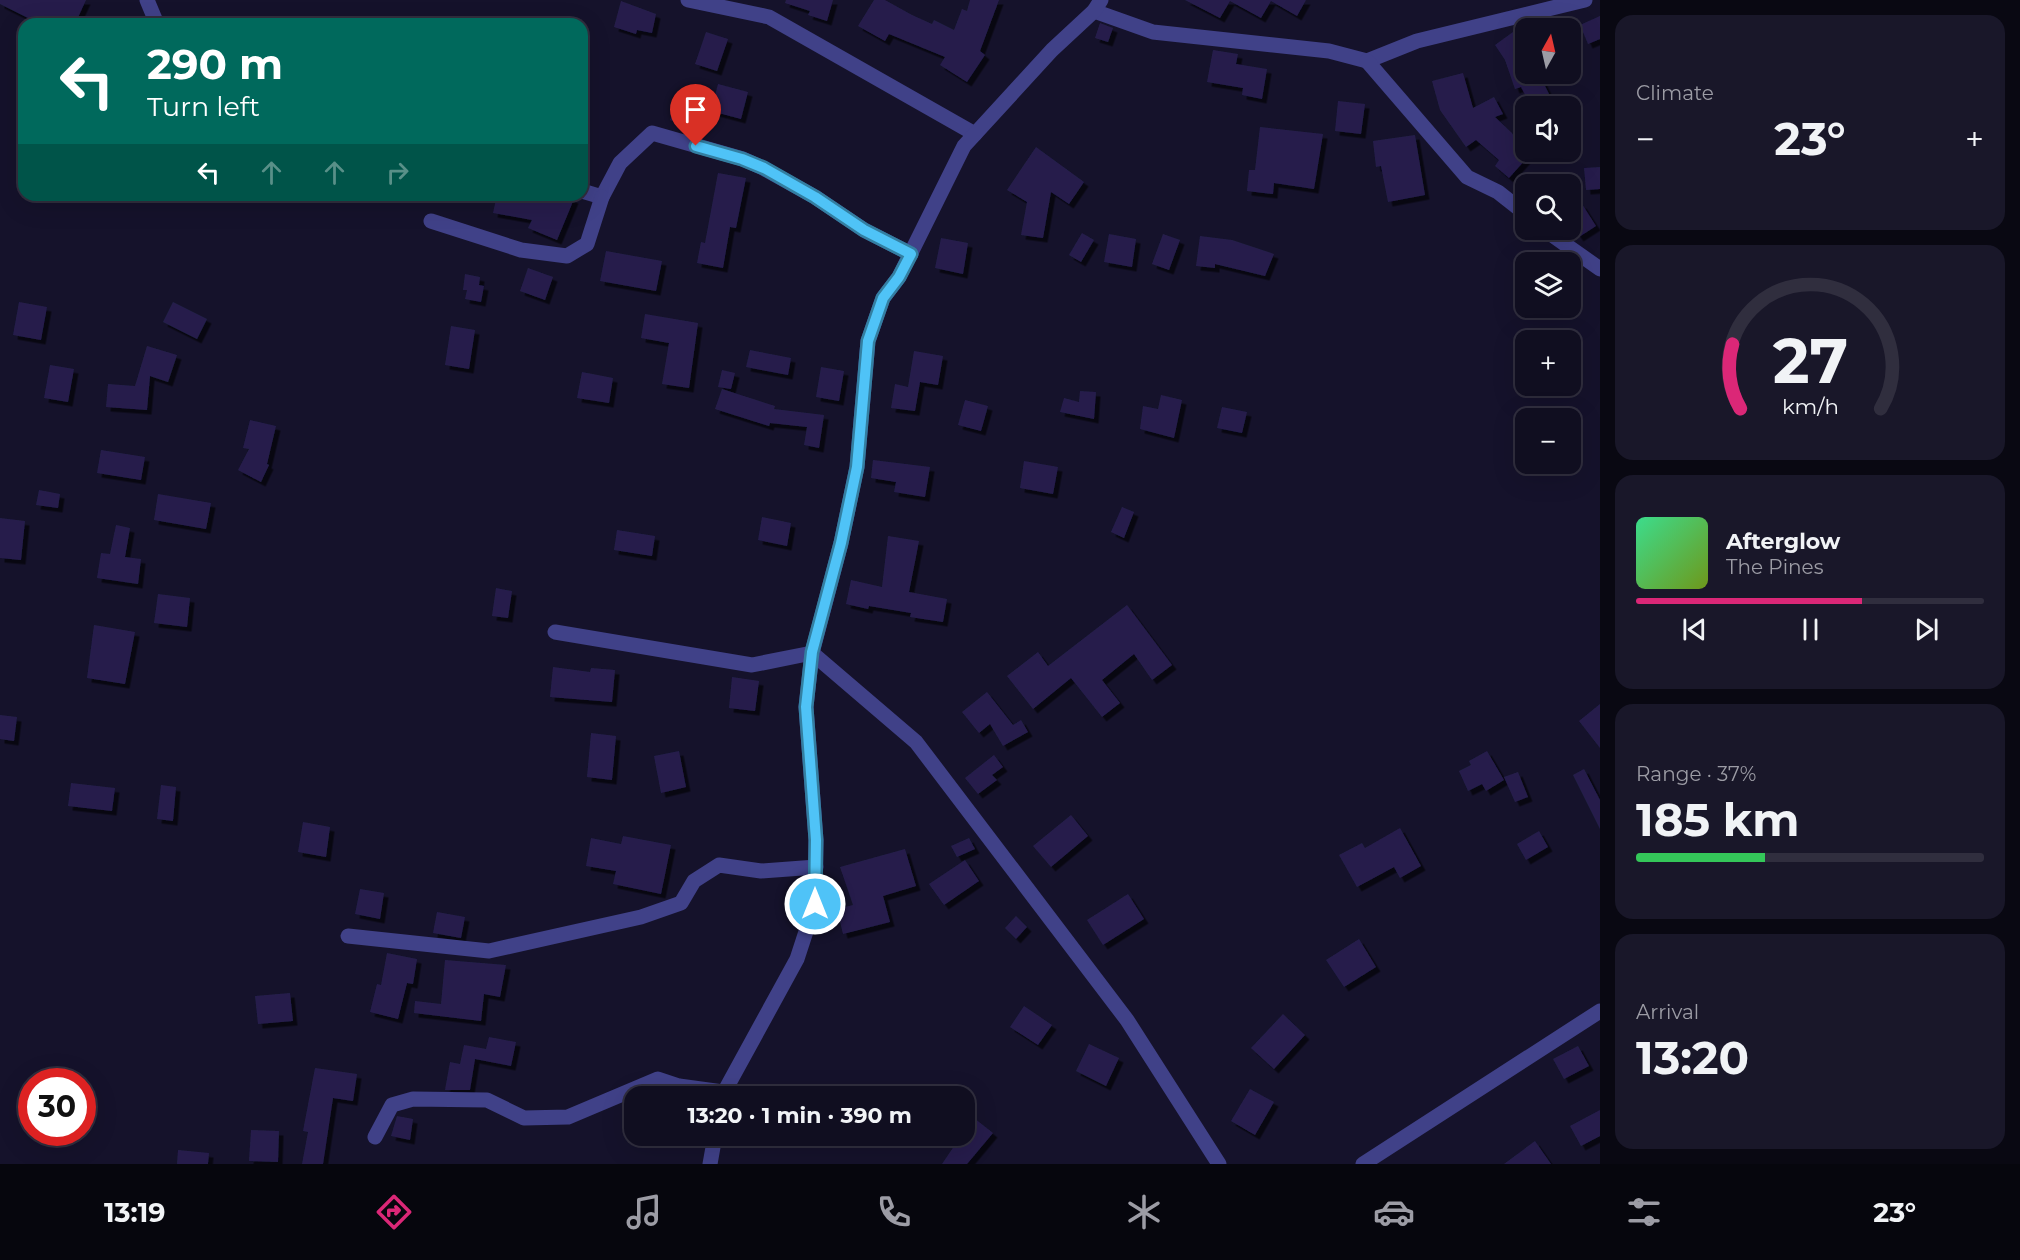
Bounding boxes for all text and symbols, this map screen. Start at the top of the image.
north arrow [1515,18,1581,84]
map controls [1515,18,1581,474]
text: 290 m [147,38,283,90]
icon: left [48,42,126,120]
text: Climate [1636,81,1714,105]
pin [670,84,721,146]
text: Turn left [147,90,260,123]
icon: arrive [679,93,712,126]
button: sound [1515,96,1581,162]
text: 23° [1774,111,1846,166]
text: − [1636,119,1655,159]
text: + [1965,119,1984,159]
icon: left [192,156,225,189]
icon: ahead [255,156,288,189]
icon: ahead [318,156,351,189]
icon: right [381,156,414,189]
button: search [1515,174,1581,240]
button: layers [1515,252,1581,318]
text: 27 [1772,323,1848,399]
button: + [1515,330,1581,396]
text: km/h [1781,394,1839,420]
button: − [1515,408,1581,474]
text: Afterglow [1726,528,1840,555]
text: The Pines [1726,555,1823,579]
icon: previous [1678,613,1711,646]
icon: pause [1794,613,1827,646]
icon: next [1910,613,1943,646]
text: Range · 37% [1636,762,1756,786]
text: 185 km [1636,792,1799,847]
position arrow [783,872,847,936]
text: Arrival [1636,1000,1699,1024]
text: 13:20 [1636,1030,1749,1085]
speed limit sign: 30 [18,1068,96,1146]
text: 13:20 · 1 min · 390 m [687,1102,912,1129]
icon: directions [373,1191,415,1233]
icon: music [623,1191,665,1233]
icon: phone [873,1191,915,1233]
icon: climate [1123,1191,1165,1233]
icon: car [1373,1191,1415,1233]
icon: filters [1623,1191,1665,1233]
text: 13:19 [104,1196,165,1229]
text: 23° [1873,1196,1916,1229]

